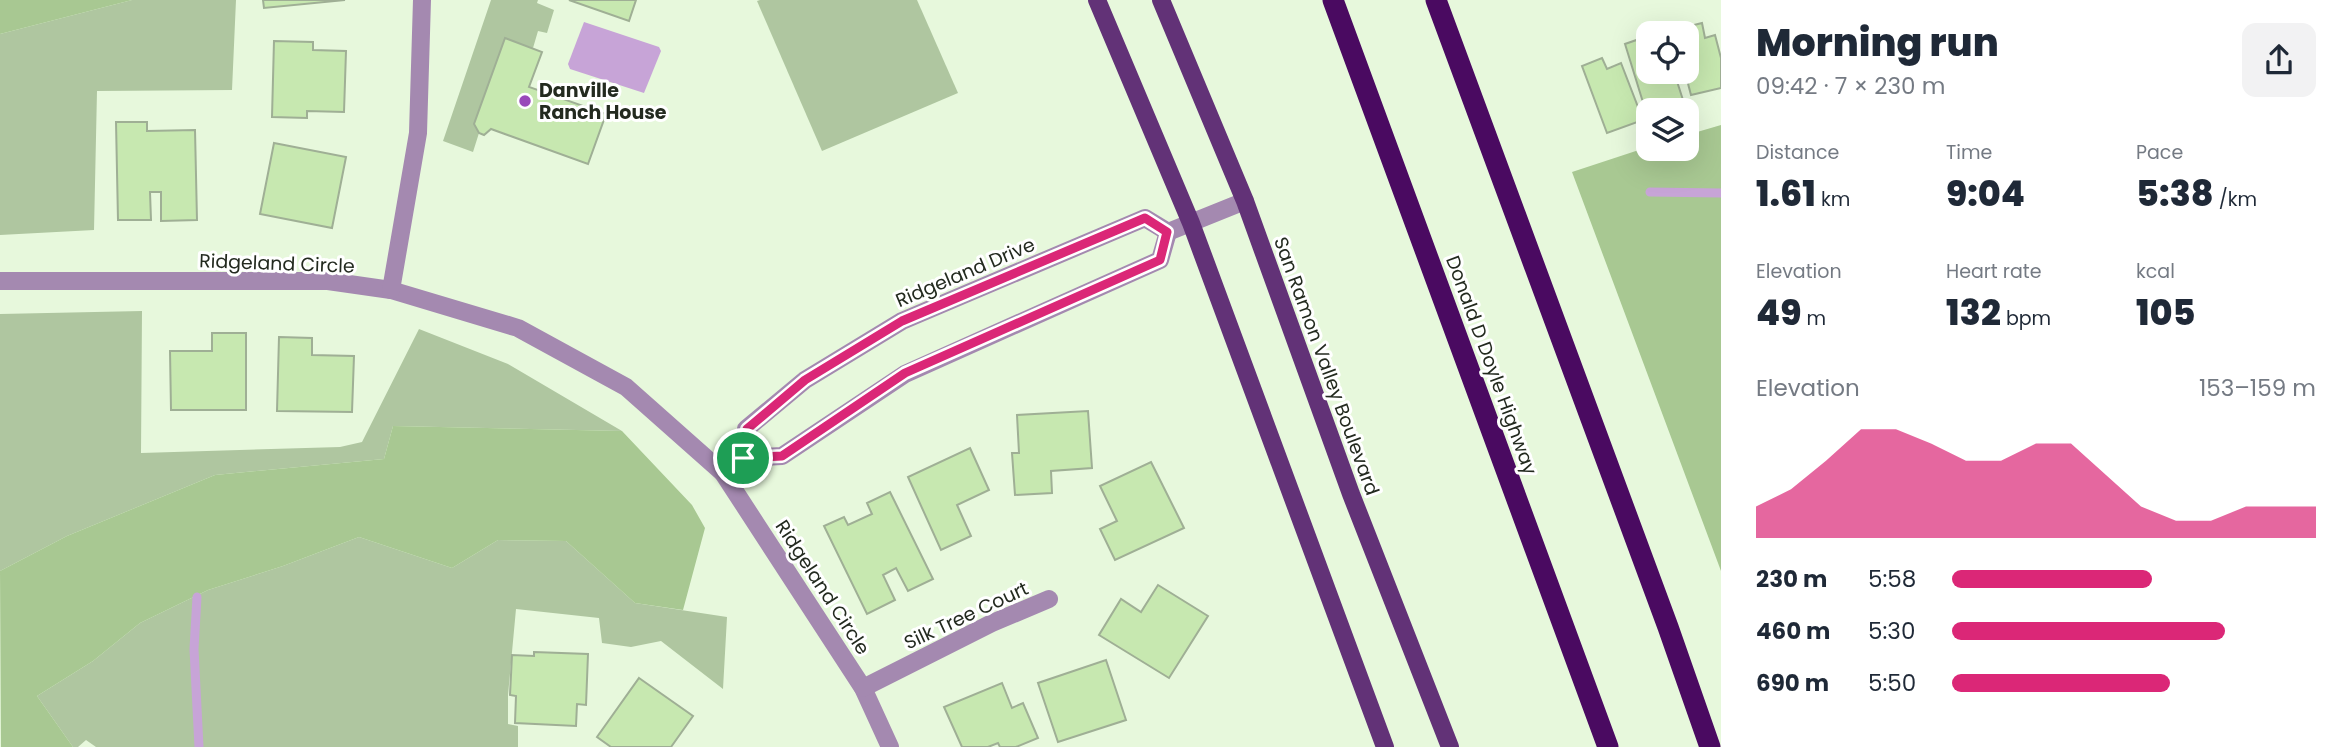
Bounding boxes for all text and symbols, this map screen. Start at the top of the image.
text: Morning run [1756,16,1999,69]
map controls [1636,21,1699,161]
button: locate [1636,21,1699,84]
button: share [2242,23,2316,97]
text: 09:42 · 7 × 230 m [1756,70,1945,102]
place label: Danville Ranch House [539,77,667,126]
marker: Danville Ranch House [517,93,533,109]
button: layers [1636,98,1699,161]
text: Distance [1756,139,1839,166]
text: Time [1946,139,1992,166]
text: Pace [2136,139,2183,166]
text: 1.61 [1756,169,1816,218]
text: 9:04 [1946,169,2025,218]
text: 5:38 [2136,169,2214,218]
text: km [1816,186,1850,213]
text: /km [2214,186,2257,213]
street label: Ridgeland Drive [891,231,1039,314]
street label: San Ramon Valley Boulevard [1267,233,1386,499]
street label: Ridgeland Circle [199,247,355,280]
street label: Donald D Doyle Highway [1439,252,1544,479]
text: Elevation [1756,258,1842,285]
text: Heart rate [1946,258,2041,285]
text: kcal [2136,258,2175,285]
text: 49 [1756,288,1801,337]
text: 132 [1946,288,2001,337]
text: 105 [2136,288,2195,337]
text: m [1801,305,1826,332]
text: bpm [2001,305,2051,332]
text: Elevation [1756,372,1860,404]
text: 153–159 m [2199,372,2316,404]
pin [713,428,773,488]
icon: arrive [724,439,762,477]
street label: Ridgeland Circle [769,515,876,660]
text: 230 m [1756,563,1827,595]
text: 5:58 [1868,563,1916,595]
street label: Silk Tree Court [900,575,1033,656]
text: 460 m [1756,615,1830,647]
text: 5:30 [1868,615,1915,647]
text: 690 m [1756,667,1829,699]
text: 5:50 [1868,667,1916,699]

